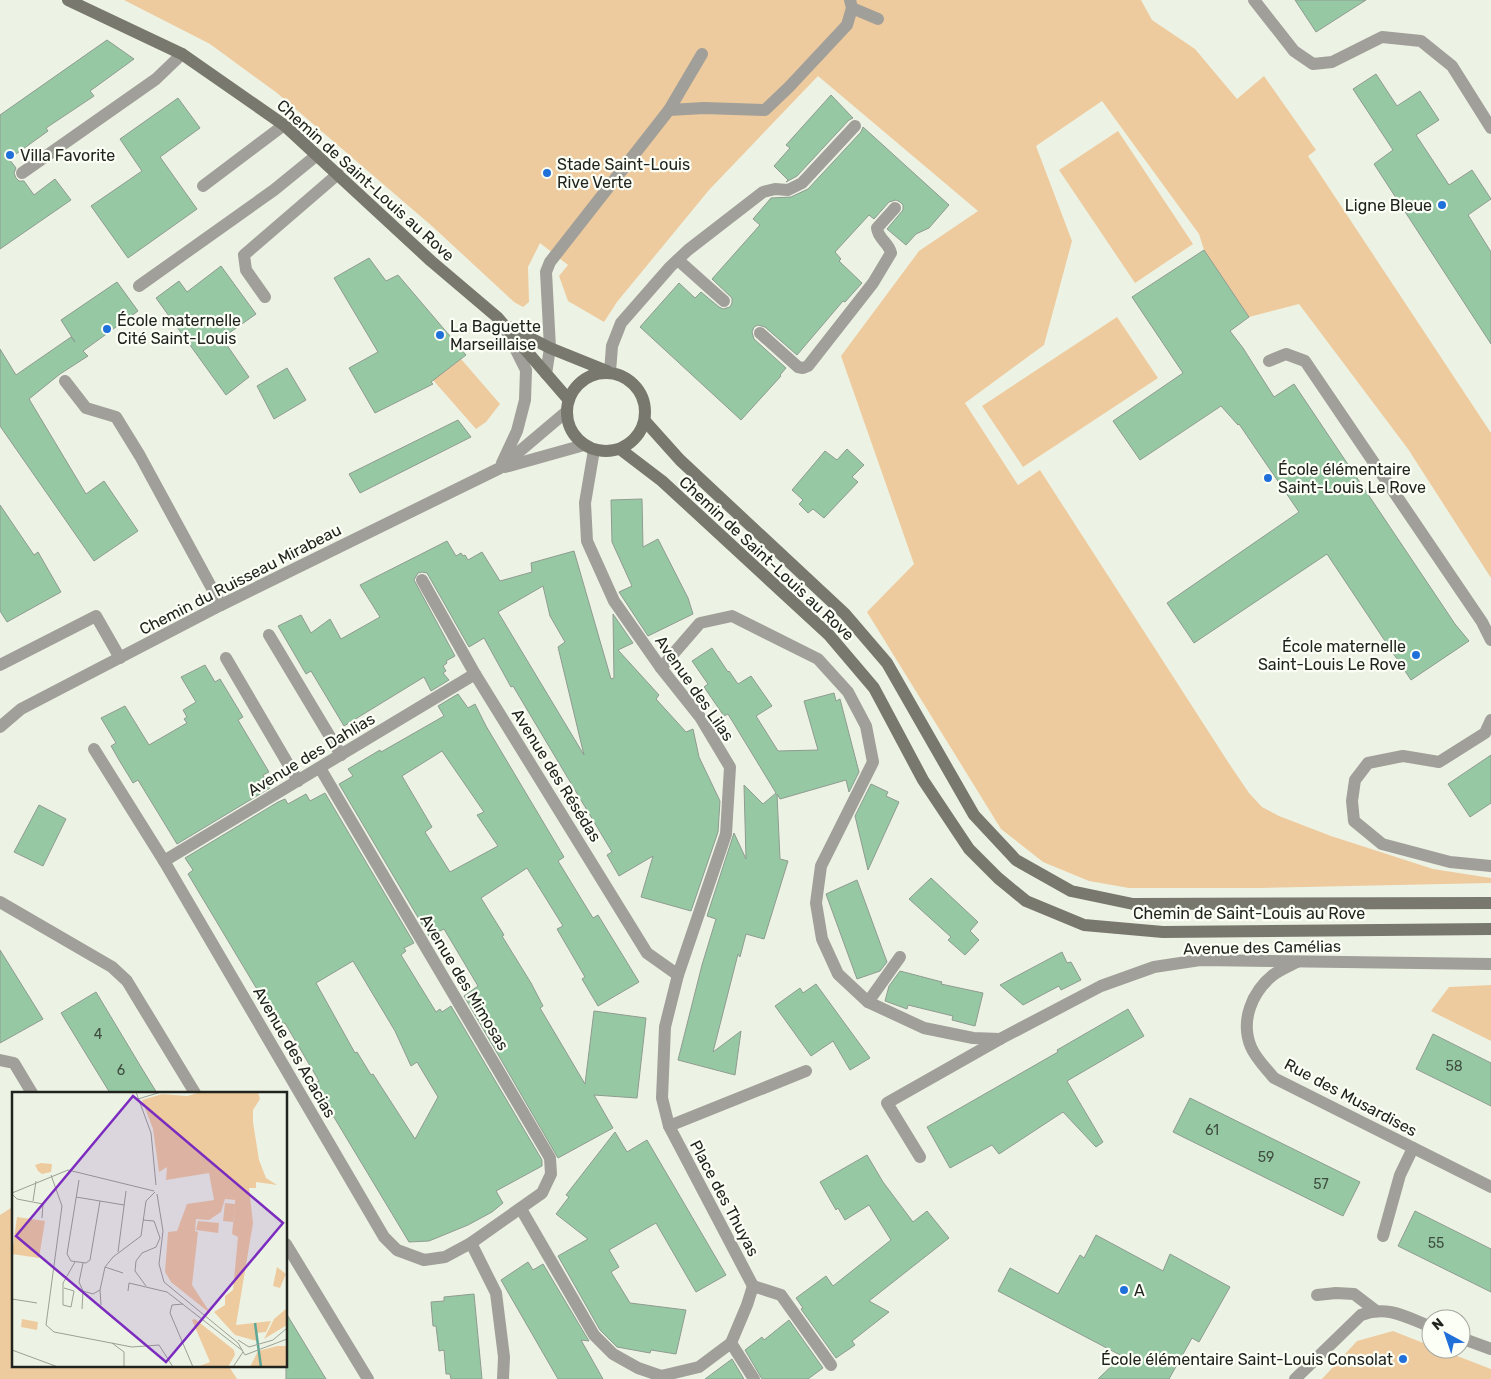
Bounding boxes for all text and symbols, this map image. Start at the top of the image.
street label: Chemin de Saint-Louis au Rove [273,96,458,265]
place label: Villa Favorite [20,146,115,165]
marker: Villa Favorite [4,149,16,161]
place label: Stade Saint-Louis Rive Verte [557,155,690,192]
marker: Stade Saint-Louis Rive Verte [541,167,553,179]
place label: Ligne Bleue [1345,196,1432,215]
marker: Ligne Bleue [1436,199,1448,211]
place label: École maternelle Cité Saint-Louis [117,311,241,348]
place label: La Baguette Marseillaise [450,317,541,354]
marker: École maternelle Cité Saint-Louis [101,323,113,335]
marker: La Baguette Marseillaise [434,329,446,341]
place label: École élémentaire Saint-Louis Le Rove [1278,460,1426,497]
street label: Chemin de Saint-Louis au Rove [675,472,858,645]
marker: École élémentaire Saint-Louis Le Rove [1262,472,1274,484]
street label: Chemin du Ruisseau Mirabeau [136,520,344,639]
street label: Avenue des Lilas [651,632,738,745]
place label: École maternelle Saint-Louis Le Rove [1258,637,1406,674]
marker: École maternelle Saint-Louis Le Rove [1410,649,1422,661]
street label: Avenue des Résédas [508,705,605,845]
street label: Avenue des Dahlias [244,709,378,800]
street label: Chemin de Saint-Louis au Rove [1133,904,1365,923]
street label: Avenue des Mimosas [416,911,513,1054]
street label: Avenue des Camélias [1183,937,1341,958]
street label: Avenue des Acacias [249,983,340,1121]
house number: 4 [94,1026,103,1043]
street label: Rue des Musardises [1281,1054,1420,1140]
house number: 58 [1445,1058,1463,1075]
house number: 6 [117,1062,125,1079]
inset map [12,1092,288,1366]
house number: 61 [1205,1122,1219,1139]
street label: Place des Thuyas [686,1137,763,1260]
house number: 59 [1258,1149,1274,1166]
house number: 57 [1313,1176,1329,1193]
house number: 55 [1428,1235,1444,1252]
place label: A [1134,1281,1145,1300]
marker: A [1118,1284,1130,1296]
north arrow [1421,1309,1471,1359]
text: N [1429,1315,1447,1334]
place label: École élémentaire Saint-Louis Consolat [1101,1350,1393,1369]
marker: École élémentaire Saint-Louis Consolat [1397,1353,1409,1365]

